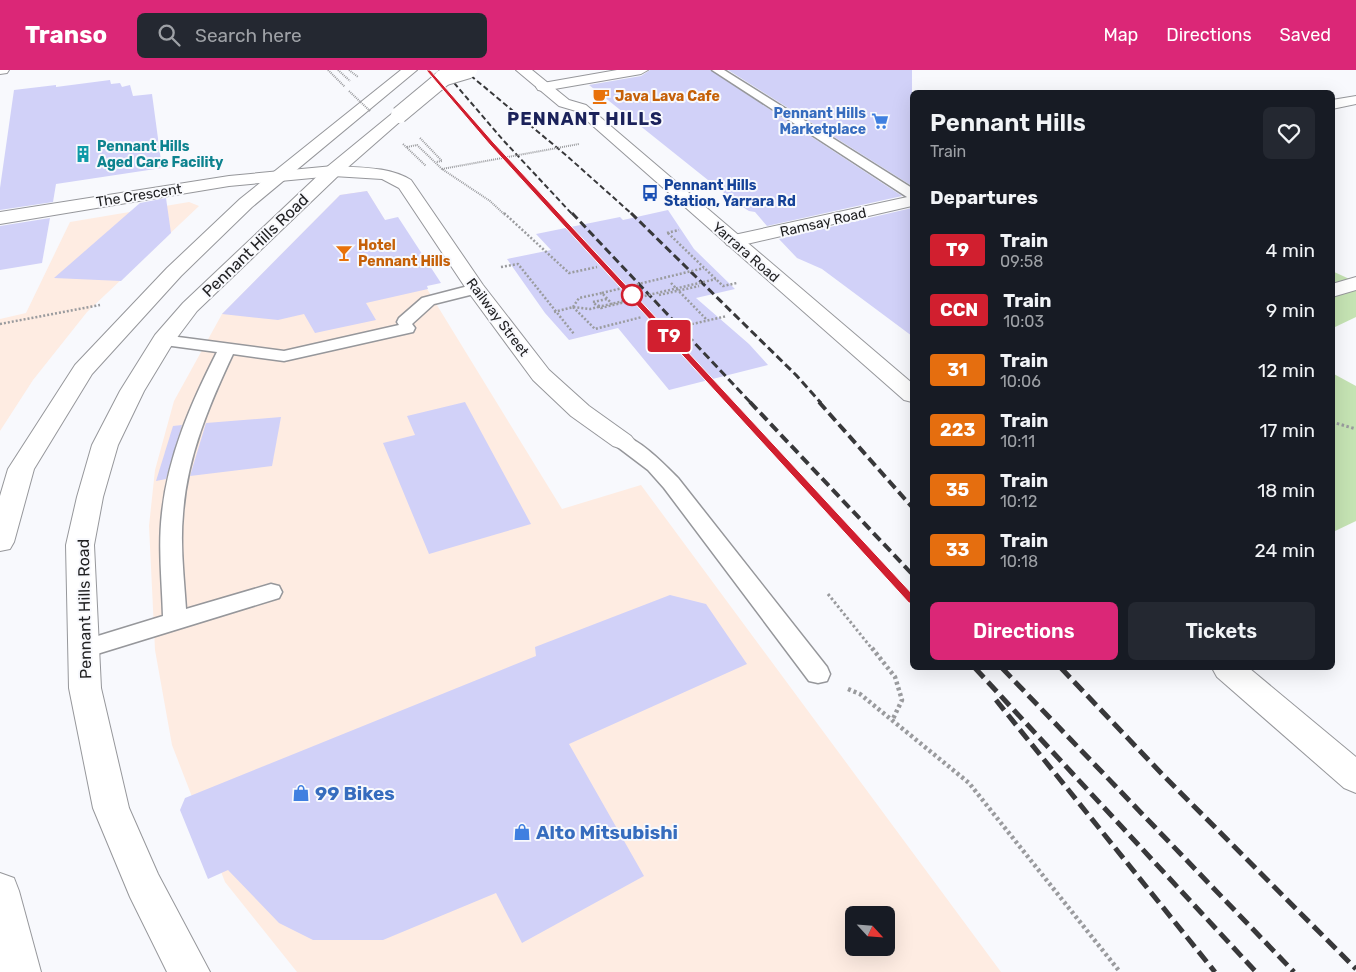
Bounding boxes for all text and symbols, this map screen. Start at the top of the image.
search box [137,13,487,58]
text: Transo [25,21,107,49]
icon: search [155,21,183,49]
text: Search here [195,24,302,47]
text: Map [1103,24,1138,46]
text: Directions [1166,24,1252,46]
text: Saved [1280,24,1331,46]
cafe icon: Java Lava Cafe [591,86,611,106]
place label: Java Lava Cafe [615,88,720,105]
place label: Pennant Hills Marketplace [773,105,866,138]
button: heart [1263,107,1315,159]
district label: PENNANT HILLS [507,108,663,130]
text: Pennant Hills [930,109,1086,137]
supermarket icon: Pennant Hills Marketplace [870,111,890,131]
place label: Pennant Hills Aged Care Facility [97,138,224,171]
text: Train [930,142,966,161]
building icon: Pennant Hills Aged Care Facility [73,144,93,164]
place label: Pennant Hills Station, Yarrara Rd [664,177,796,210]
street label: The Crescent [95,180,184,211]
bus stop icon: Pennant Hills Station, Yarrara Rd [640,183,660,203]
text: Departures [930,186,1038,209]
street label: Pennant Hills Road [198,190,312,301]
street label: Ramsay Road [778,204,868,241]
street label: Yarrara Road [709,219,783,286]
text: Train [1000,229,1048,252]
place label: Hotel Pennant Hills [358,237,451,270]
text: T9 [946,239,969,261]
text: 4 min [1266,239,1315,262]
bar icon: Hotel Pennant Hills [334,243,354,263]
text: 09:58 [1000,252,1043,271]
street label: Railway Street [463,275,533,360]
unlabelled marker [621,284,643,306]
text: Train [1003,289,1052,312]
text: CCN [940,299,978,321]
text: 9 min [1266,299,1315,322]
text: 10:03 [1003,312,1044,331]
line badge: T9 [646,320,692,352]
text: T9 [658,325,680,347]
text: Train [1000,349,1048,372]
text: 31 [947,359,968,381]
text: 12 min [1258,359,1315,382]
text: 10:06 [1000,372,1041,391]
text: Train [1000,409,1049,432]
text: 223 [940,419,975,441]
text: 17 min [1259,419,1315,442]
text: 10:11 [1000,432,1035,451]
text: Train [1000,469,1048,492]
text: 35 [946,479,969,501]
text: 18 min [1257,479,1315,502]
text: 10:12 [1000,492,1037,511]
text: Train [1000,529,1048,552]
street label: Pennant Hills Road [74,539,95,679]
text: 33 [946,539,969,561]
text: 24 min [1255,539,1315,562]
text: 10:18 [1000,552,1038,571]
button: Directions [930,602,1118,660]
button: Tickets [1128,602,1315,660]
place label: 99 Bikes [315,782,395,805]
shop icon: 99 Bikes [291,783,311,803]
place label: Alto Mitsubishi [536,821,678,844]
shop icon: Alto Mitsubishi [512,822,532,842]
north arrow [845,906,895,956]
map controls [845,906,895,956]

